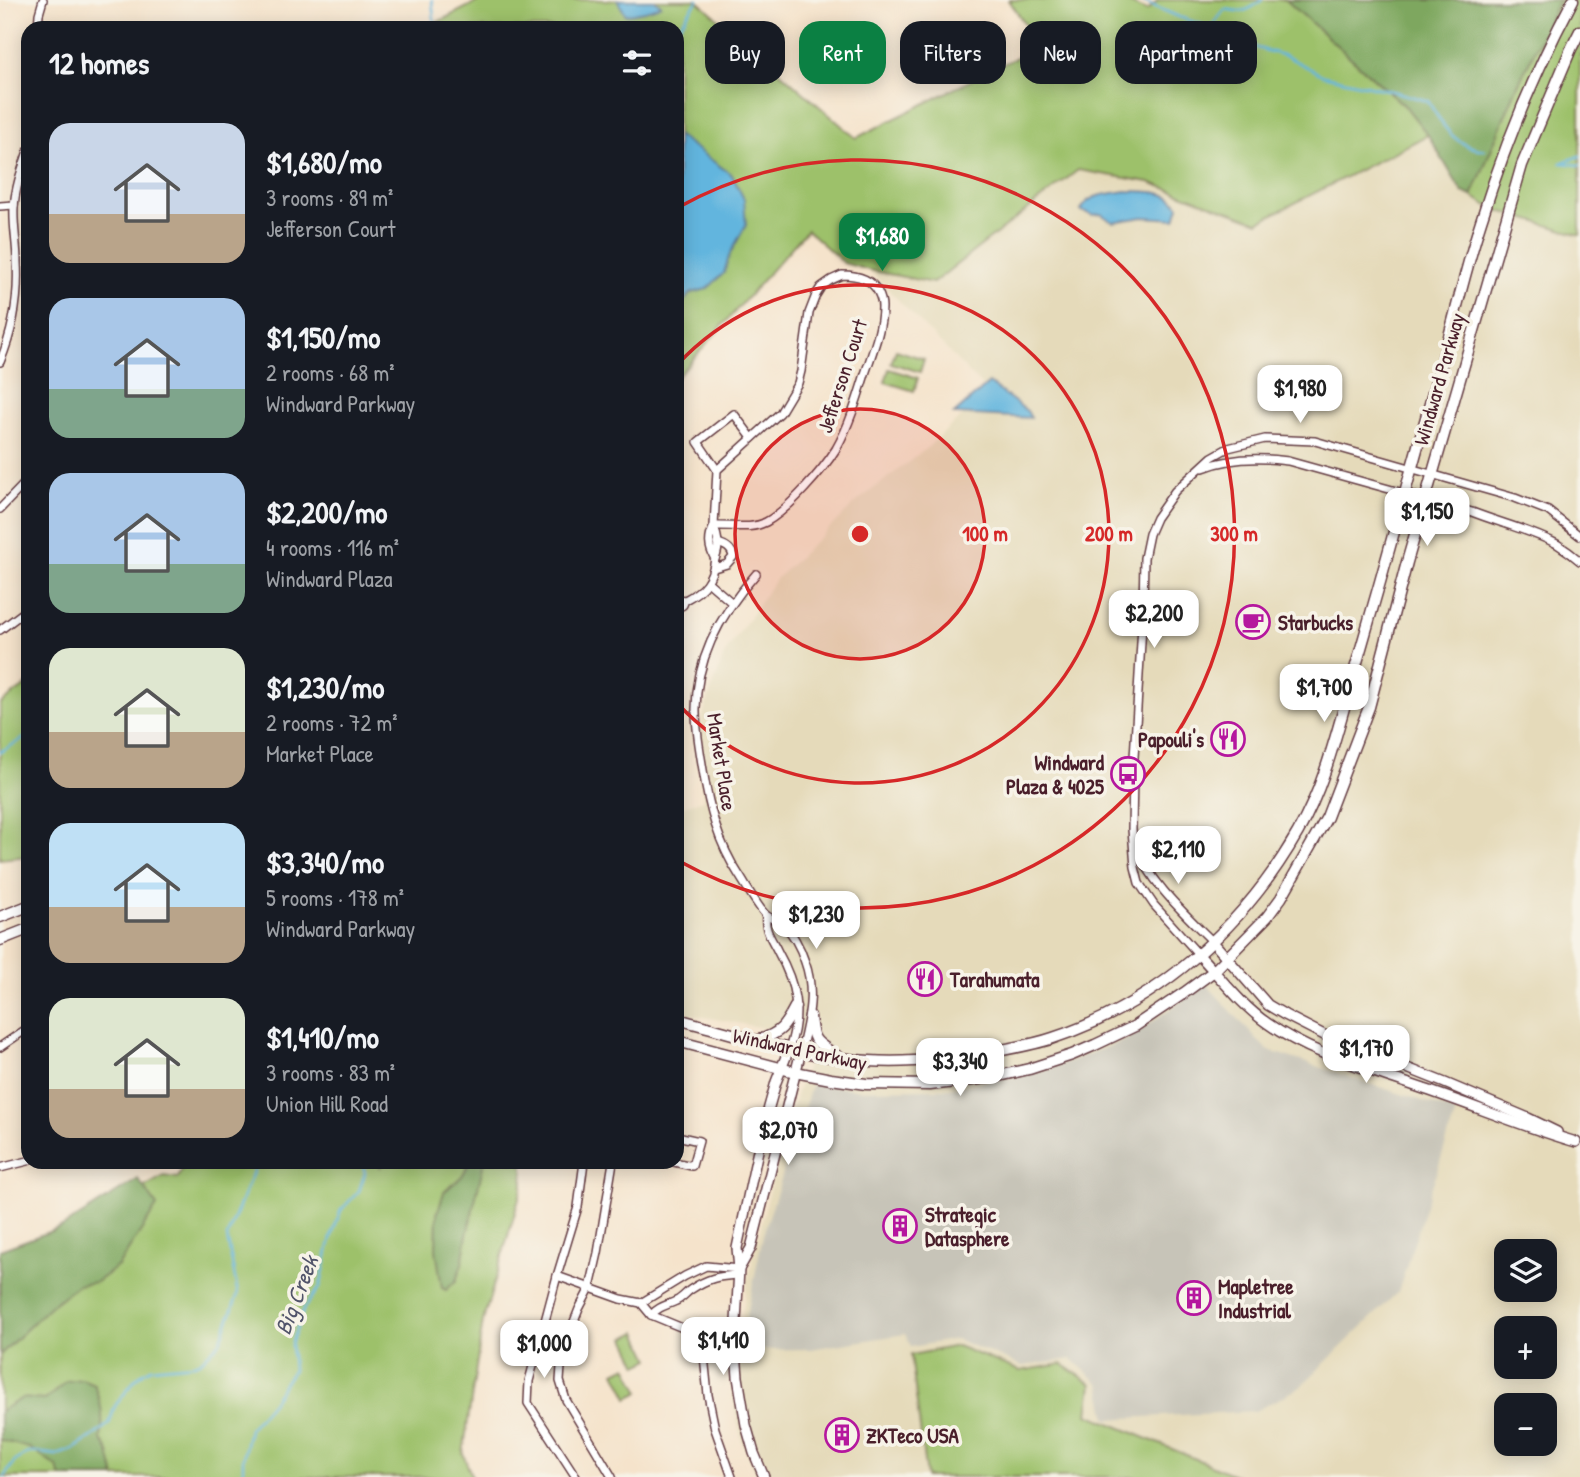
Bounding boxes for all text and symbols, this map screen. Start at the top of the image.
chip: Buy [705,21,785,84]
chip: Rent [799,21,886,84]
chip: Filters [900,21,1006,84]
chip: New [1020,21,1101,84]
chip: Apartment [1115,21,1257,84]
text: 12 homes [49,43,149,83]
icon: filters [618,44,656,82]
text: $1,680/mo [266,142,382,182]
icon: home [105,151,189,235]
text: 3 rooms · 89 m² [266,182,393,213]
text: Jefferson Court [266,213,395,244]
pin: $1,680 [825,214,939,273]
text: $1,680 [855,220,909,251]
street label: Windward Parkway [1406,309,1472,449]
street label: Jefferson Court [810,315,874,437]
text: $1,150/mo [266,317,380,357]
icon: home [105,326,189,410]
text: 2 rooms · 68 m² [266,357,394,388]
pin: $1,980 [1243,366,1357,425]
text: $1,980 [1273,372,1327,403]
text: Windward Parkway [266,388,415,419]
pin: $1,150 [1370,489,1484,548]
text: $2,200/mo [266,492,387,532]
text: $1,150 [1400,495,1454,526]
icon: home [105,501,189,585]
text: 100 m [962,519,1008,548]
text: 200 m [1085,519,1133,548]
text: 300 m [1210,519,1258,548]
centre of rings [848,522,872,546]
text: 4 rooms · 116 m² [266,532,399,563]
text: Windward Plaza [266,563,393,594]
pin: $2,200 [1097,590,1211,650]
text: $2,200 [1125,597,1183,628]
cafe icon: Starbucks [1234,603,1272,641]
place label: Starbucks [1278,608,1353,637]
pin: $1,700 [1267,664,1381,724]
text: $1,230/mo [266,667,384,707]
text: $1,700 [1296,671,1352,702]
icon: home [105,676,189,760]
text: 2 rooms · 72 m² [266,707,398,738]
street label: Market Place [700,711,744,813]
restaurant icon: Papouli's [1209,720,1247,758]
place label: Papouli's [1138,725,1204,755]
text: Market Place [266,738,374,769]
place label: Windward Plaza & 4025 [1006,748,1105,801]
bus stop icon: Windward Plaza & 4025 [1109,755,1147,793]
pin: $2,110 [1121,826,1235,886]
text: $2,110 [1151,833,1205,864]
text: $3,340/mo [266,842,384,882]
icon: home [105,851,189,935]
text: 5 rooms · 178 m² [266,882,404,913]
pin: $1,230 [759,892,873,951]
text: $1,230 [788,898,844,929]
text: Windward Parkway [266,913,415,944]
restaurant icon: Tarahumata [906,960,944,998]
place label: Tarahumata [949,965,1040,994]
text: $1,410/mo [266,1017,379,1057]
street label: Windward Parkway [730,1021,870,1077]
icon: home [105,1026,189,1110]
pin: $1,170 [1309,1026,1423,1085]
text: $1,170 [1339,1032,1393,1063]
pin: $3,340 [903,1038,1017,1098]
text: $3,340 [932,1045,988,1076]
text: 3 rooms · 83 m² [266,1057,395,1088]
text: Union Hill Road [266,1088,388,1119]
pin: $2,070 [731,1108,845,1167]
text: $2,070 [758,1114,818,1145]
place label: Strategic Datasphere [925,1200,1010,1254]
building icon: Strategic Datasphere [881,1207,919,1245]
map controls [1494,1239,1557,1456]
button: layers [1494,1239,1557,1302]
water label: Big Creek [267,1249,327,1339]
place label: Mapletree Industrial [1218,1272,1294,1325]
building icon: Mapletree Industrial [1175,1279,1213,1317]
button: + [1494,1316,1557,1379]
pin: $1,410 [666,1318,780,1377]
pin: $1,000 [487,1320,601,1380]
text: $1,410 [697,1324,749,1355]
text: $1,000 [516,1327,572,1358]
button: − [1494,1393,1557,1456]
building icon: ZKTeco USA [823,1416,861,1454]
place label: ZKTeco USA [866,1421,959,1450]

